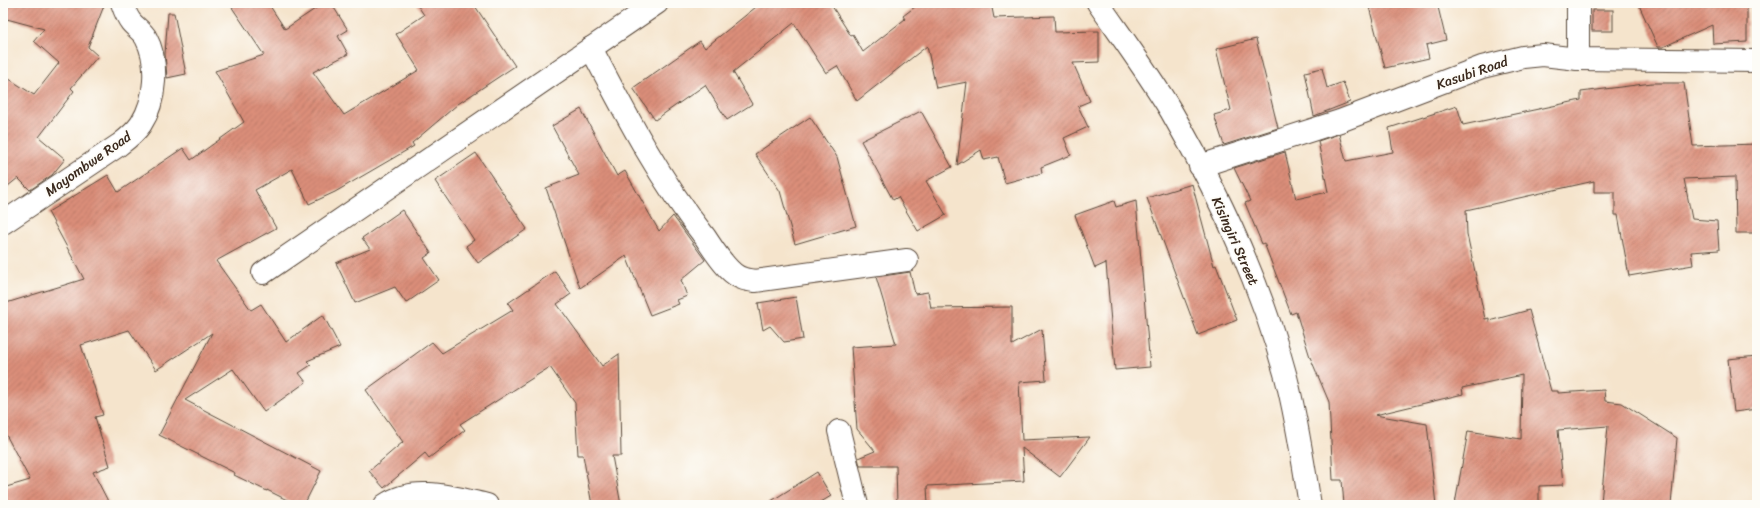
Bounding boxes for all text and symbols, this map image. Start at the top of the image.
street label: Kasubi Road [1433,49,1513,97]
street label: Mayombwe Road [39,124,138,203]
street label: Kisingiri Street [1204,192,1266,290]

